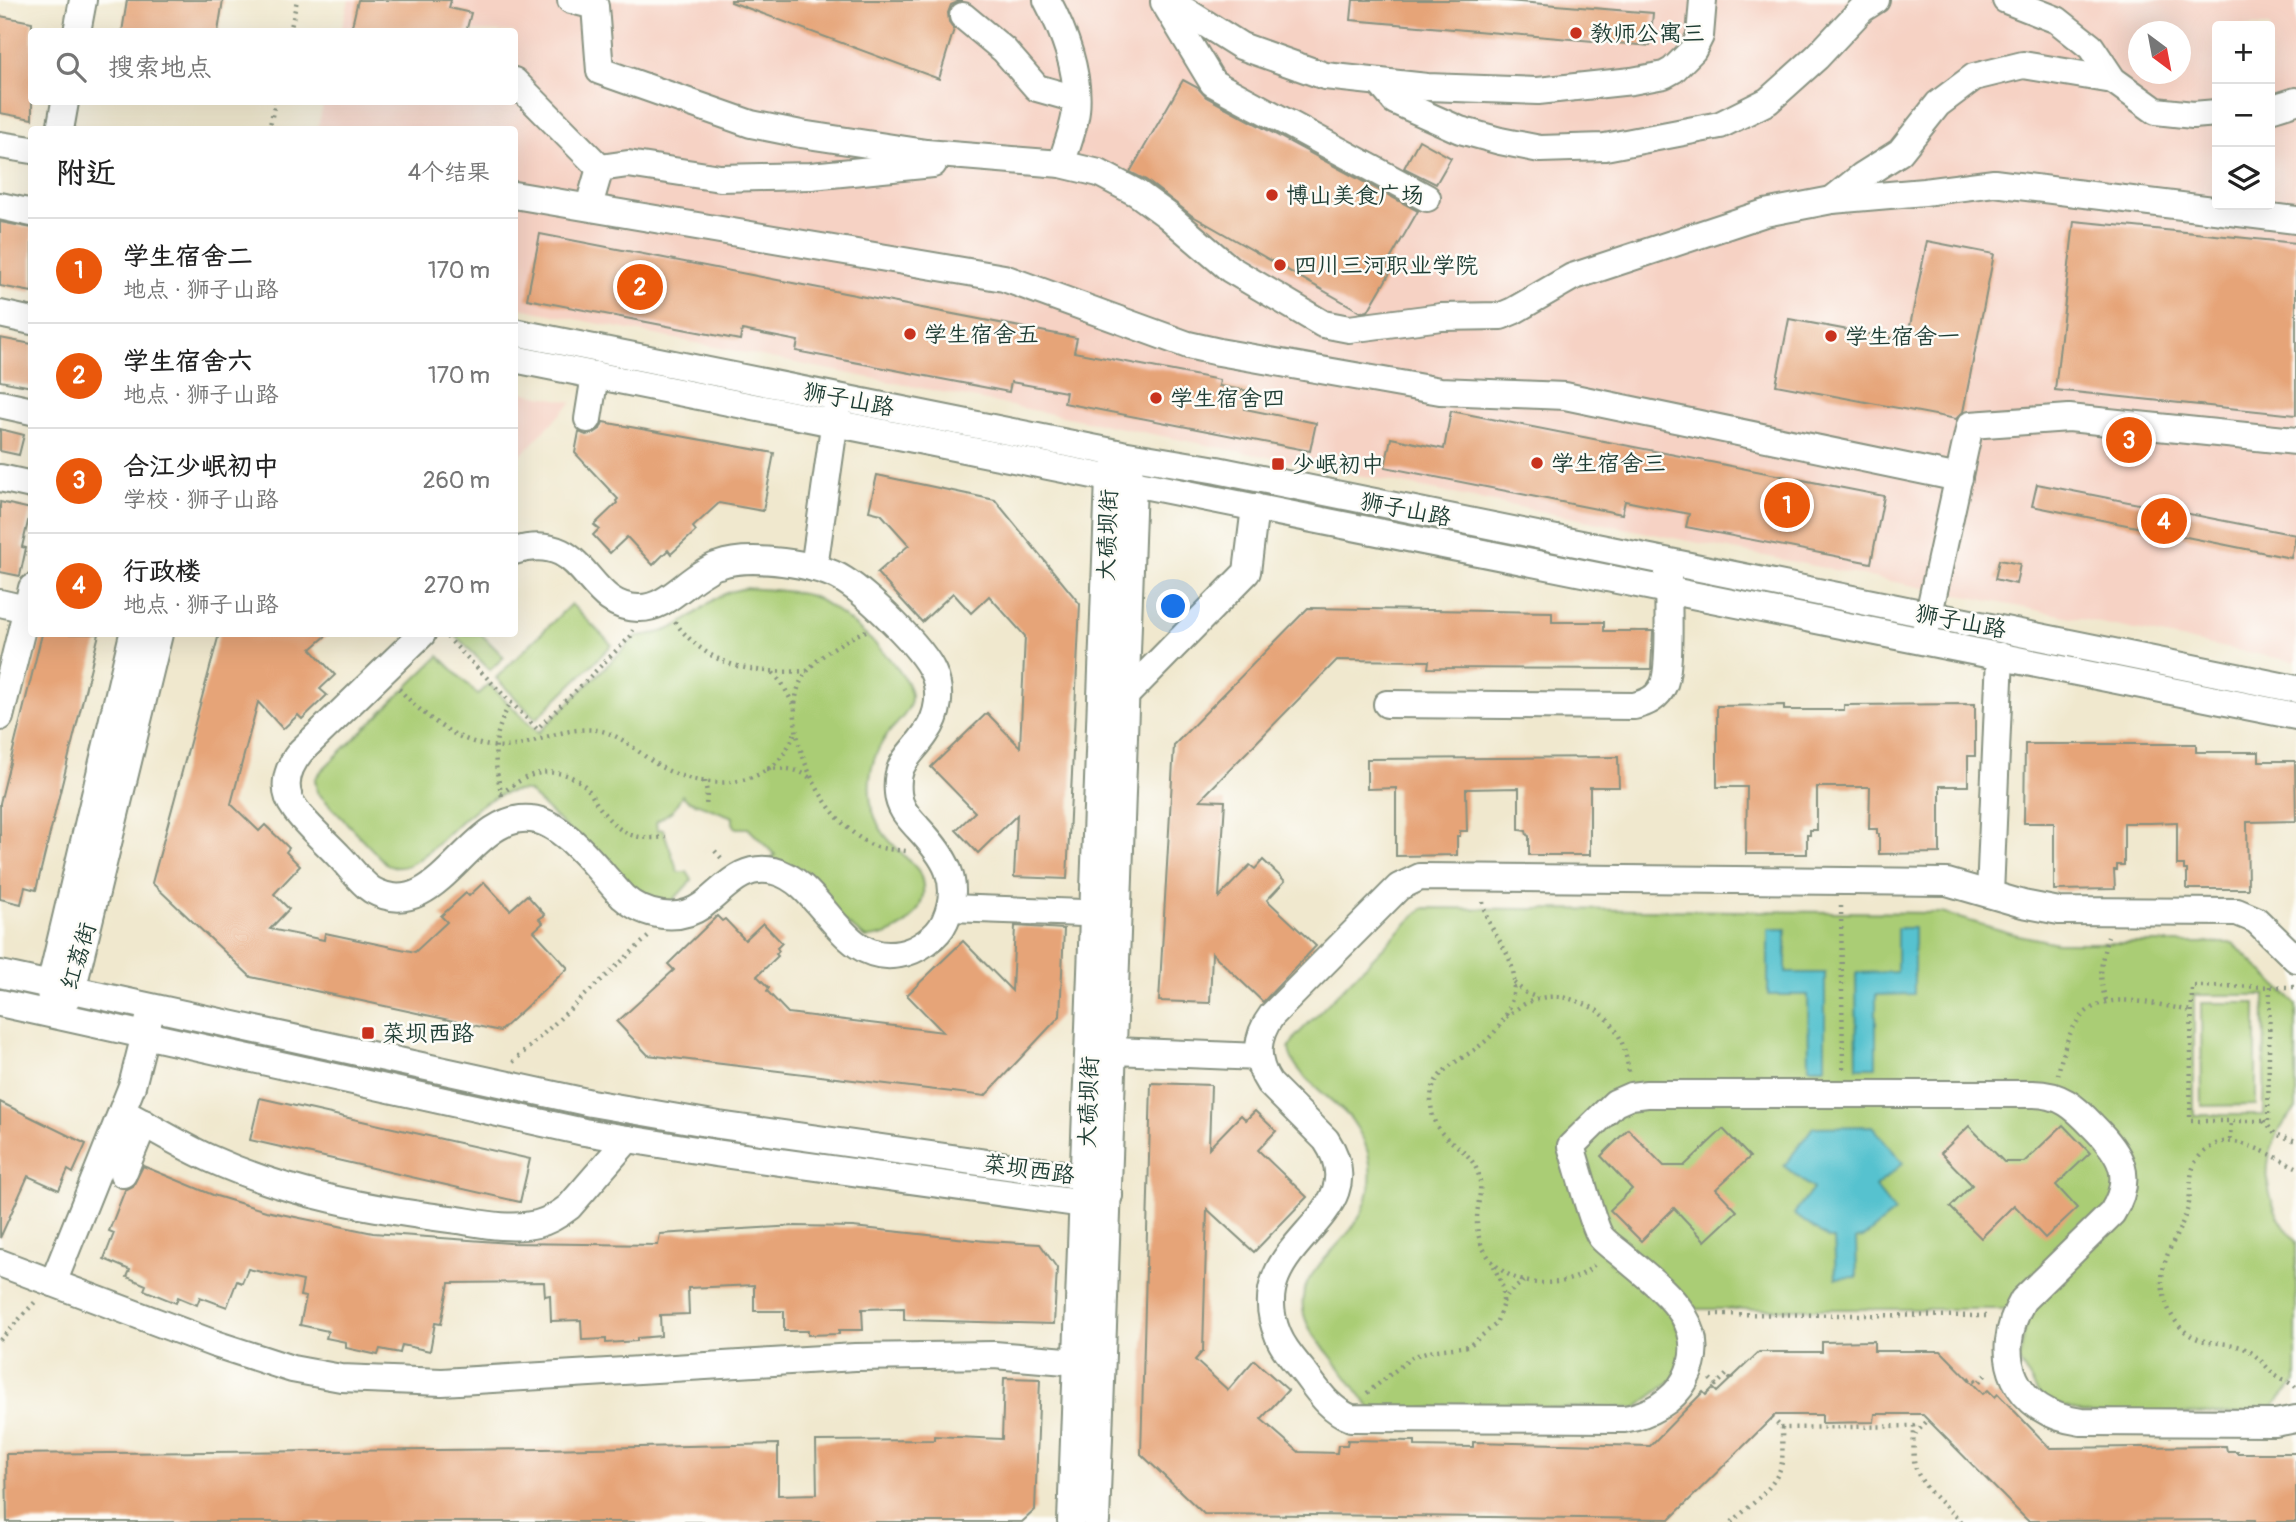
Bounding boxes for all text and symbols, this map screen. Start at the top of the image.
place label: 教师公寓三 [1590,19,1705,48]
north arrow [2128,21,2191,84]
map controls [2212,21,2275,210]
button: + [2212,21,2275,84]
marker: 教师公寓三 [1568,25,1584,41]
search box [28,28,518,105]
icon: search [52,48,90,86]
text: 搜索地点 [108,52,212,84]
button: − [2212,84,2275,147]
button: layers [2212,147,2275,210]
text: 附近 [56,155,116,192]
text: 4个结果 [408,158,490,187]
place label: 博山美食广场 [1286,181,1424,210]
marker: 博山美食广场 [1264,187,1280,203]
text: 学生宿舍二 [123,241,253,273]
place label: 四川三河职业学院 [1294,251,1478,280]
text: 1 [75,256,84,285]
text: 170 m [428,256,490,285]
marker: 四川三河职业学院 [1272,257,1288,273]
pin: 2 [617,261,663,313]
text: 地点 · 狮子山路 [123,275,278,304]
place label: 学生宿舍五 [924,320,1039,349]
place label: 学生宿舍一 [1845,322,1960,351]
marker: 学生宿舍五 [902,326,918,342]
marker: 学生宿舍一 [1823,328,1839,344]
text: 学生宿舍六 [123,346,253,378]
text: 2 [73,361,85,390]
text: 170 m [428,361,490,390]
street label: 狮子山路 [801,376,897,423]
text: 地点 · 狮子山路 [123,380,278,409]
place label: 学生宿舍四 [1170,384,1285,413]
marker: 学生宿舍四 [1148,390,1164,406]
pin: 3 [2106,414,2152,466]
place label: 学生宿舍三 [1551,449,1666,478]
place label: 少岷初中 [1292,450,1384,479]
text: 合江少岷初中 [123,451,279,483]
marker: 学生宿舍三 [1529,455,1545,471]
marker: 少岷初中 [1270,456,1286,472]
text: 3 [73,466,85,495]
text: 260 m [423,466,490,495]
pin: 1 [1764,479,1810,531]
text: 学校 · 狮子山路 [123,485,278,514]
street label: 狮子山路 [1358,486,1454,533]
street label: 大碛坝街 [1091,489,1124,581]
pin: 4 [2141,495,2187,547]
text: 行政楼 [123,556,201,588]
text: 4 [72,571,86,600]
text: 270 m [424,571,490,600]
your location [1156,589,1190,623]
text: 地点 · 狮子山路 [123,590,278,619]
street label: 狮子山路 [1913,598,2009,645]
street label: 红荔街 [55,919,102,993]
place label: 菜坝西路 [382,1019,474,1048]
marker: 菜坝西路 [360,1025,376,1041]
street label: 大碛坝街 [1072,1056,1105,1148]
street label: 菜坝西路 [981,1149,1077,1190]

